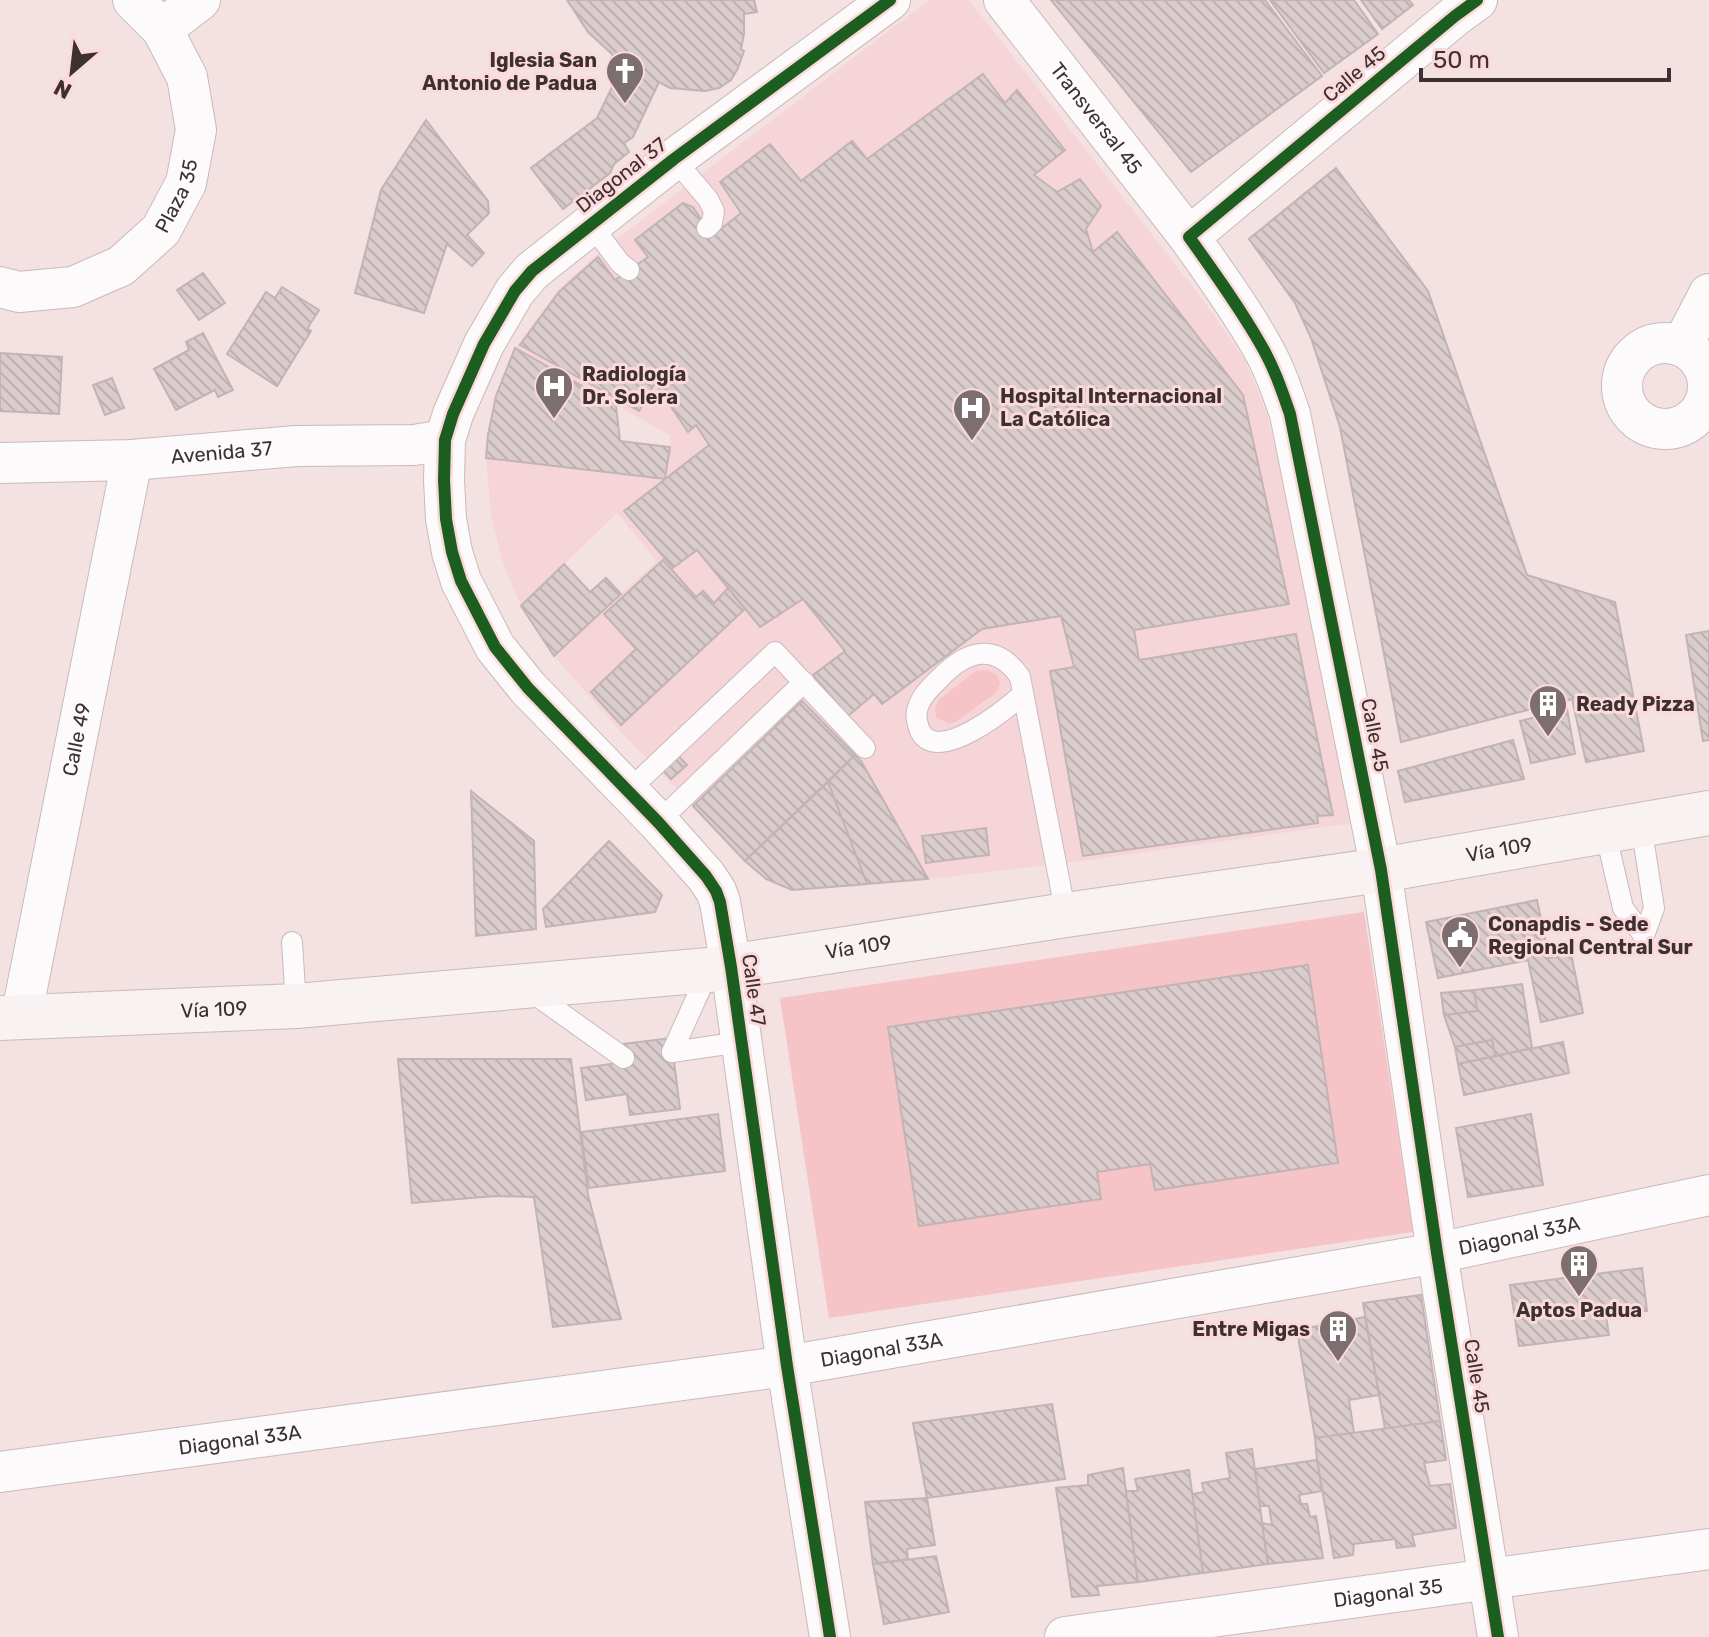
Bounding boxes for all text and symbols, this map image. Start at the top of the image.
north arrow [32,32,112,112]
scale bar [1421,32,1669,82]
street label: Calle 45 [1318,41,1390,107]
text: 50 m [1433,46,1490,74]
place label: Iglesia San Antonio de Padua [422,48,597,95]
church icon: Iglesia San Antonio de Padua [604,50,646,105]
street label: Transversal 45 [1045,58,1147,179]
text: N [50,74,76,105]
street label: Diagonal 37 [571,132,671,218]
street label: Plaza 35 [150,157,202,237]
place label: Radiología Dr. Solera [582,362,686,409]
hospital icon: Radiología Dr. Solera [533,365,575,420]
place label: Hospital Internacional La Católica [1000,384,1222,431]
hospital icon: Hospital Internacional La Católica [951,387,993,442]
street label: Avenida 37 [170,436,273,469]
building icon: Ready Pizza [1527,683,1569,738]
place label: Ready Pizza [1576,692,1695,716]
street label: Calle 45 [1356,696,1394,774]
street label: Calle 49 [57,701,95,778]
street label: Vía 109 [1464,832,1534,867]
place label: Conapdis - Sede Regional Central Sur [1488,912,1693,959]
public building icon: Conapdis - Sede Regional Central Sur [1439,914,1481,969]
street label: Vía 109 [823,930,893,964]
street label: Calle 47 [737,952,771,1028]
street label: Vía 109 [180,996,248,1023]
street label: Diagonal 33A [1456,1211,1582,1260]
building icon: Aptos Padua [1558,1243,1600,1298]
place label: Aptos Padua [1516,1298,1642,1322]
building icon: Entre Migas [1317,1308,1359,1363]
place label: Entre Migas [1192,1317,1310,1341]
street label: Diagonal 33A [819,1327,944,1372]
street label: Calle 45 [1459,1337,1495,1415]
street label: Diagonal 33A [177,1420,303,1460]
street label: Diagonal 35 [1332,1574,1444,1612]

